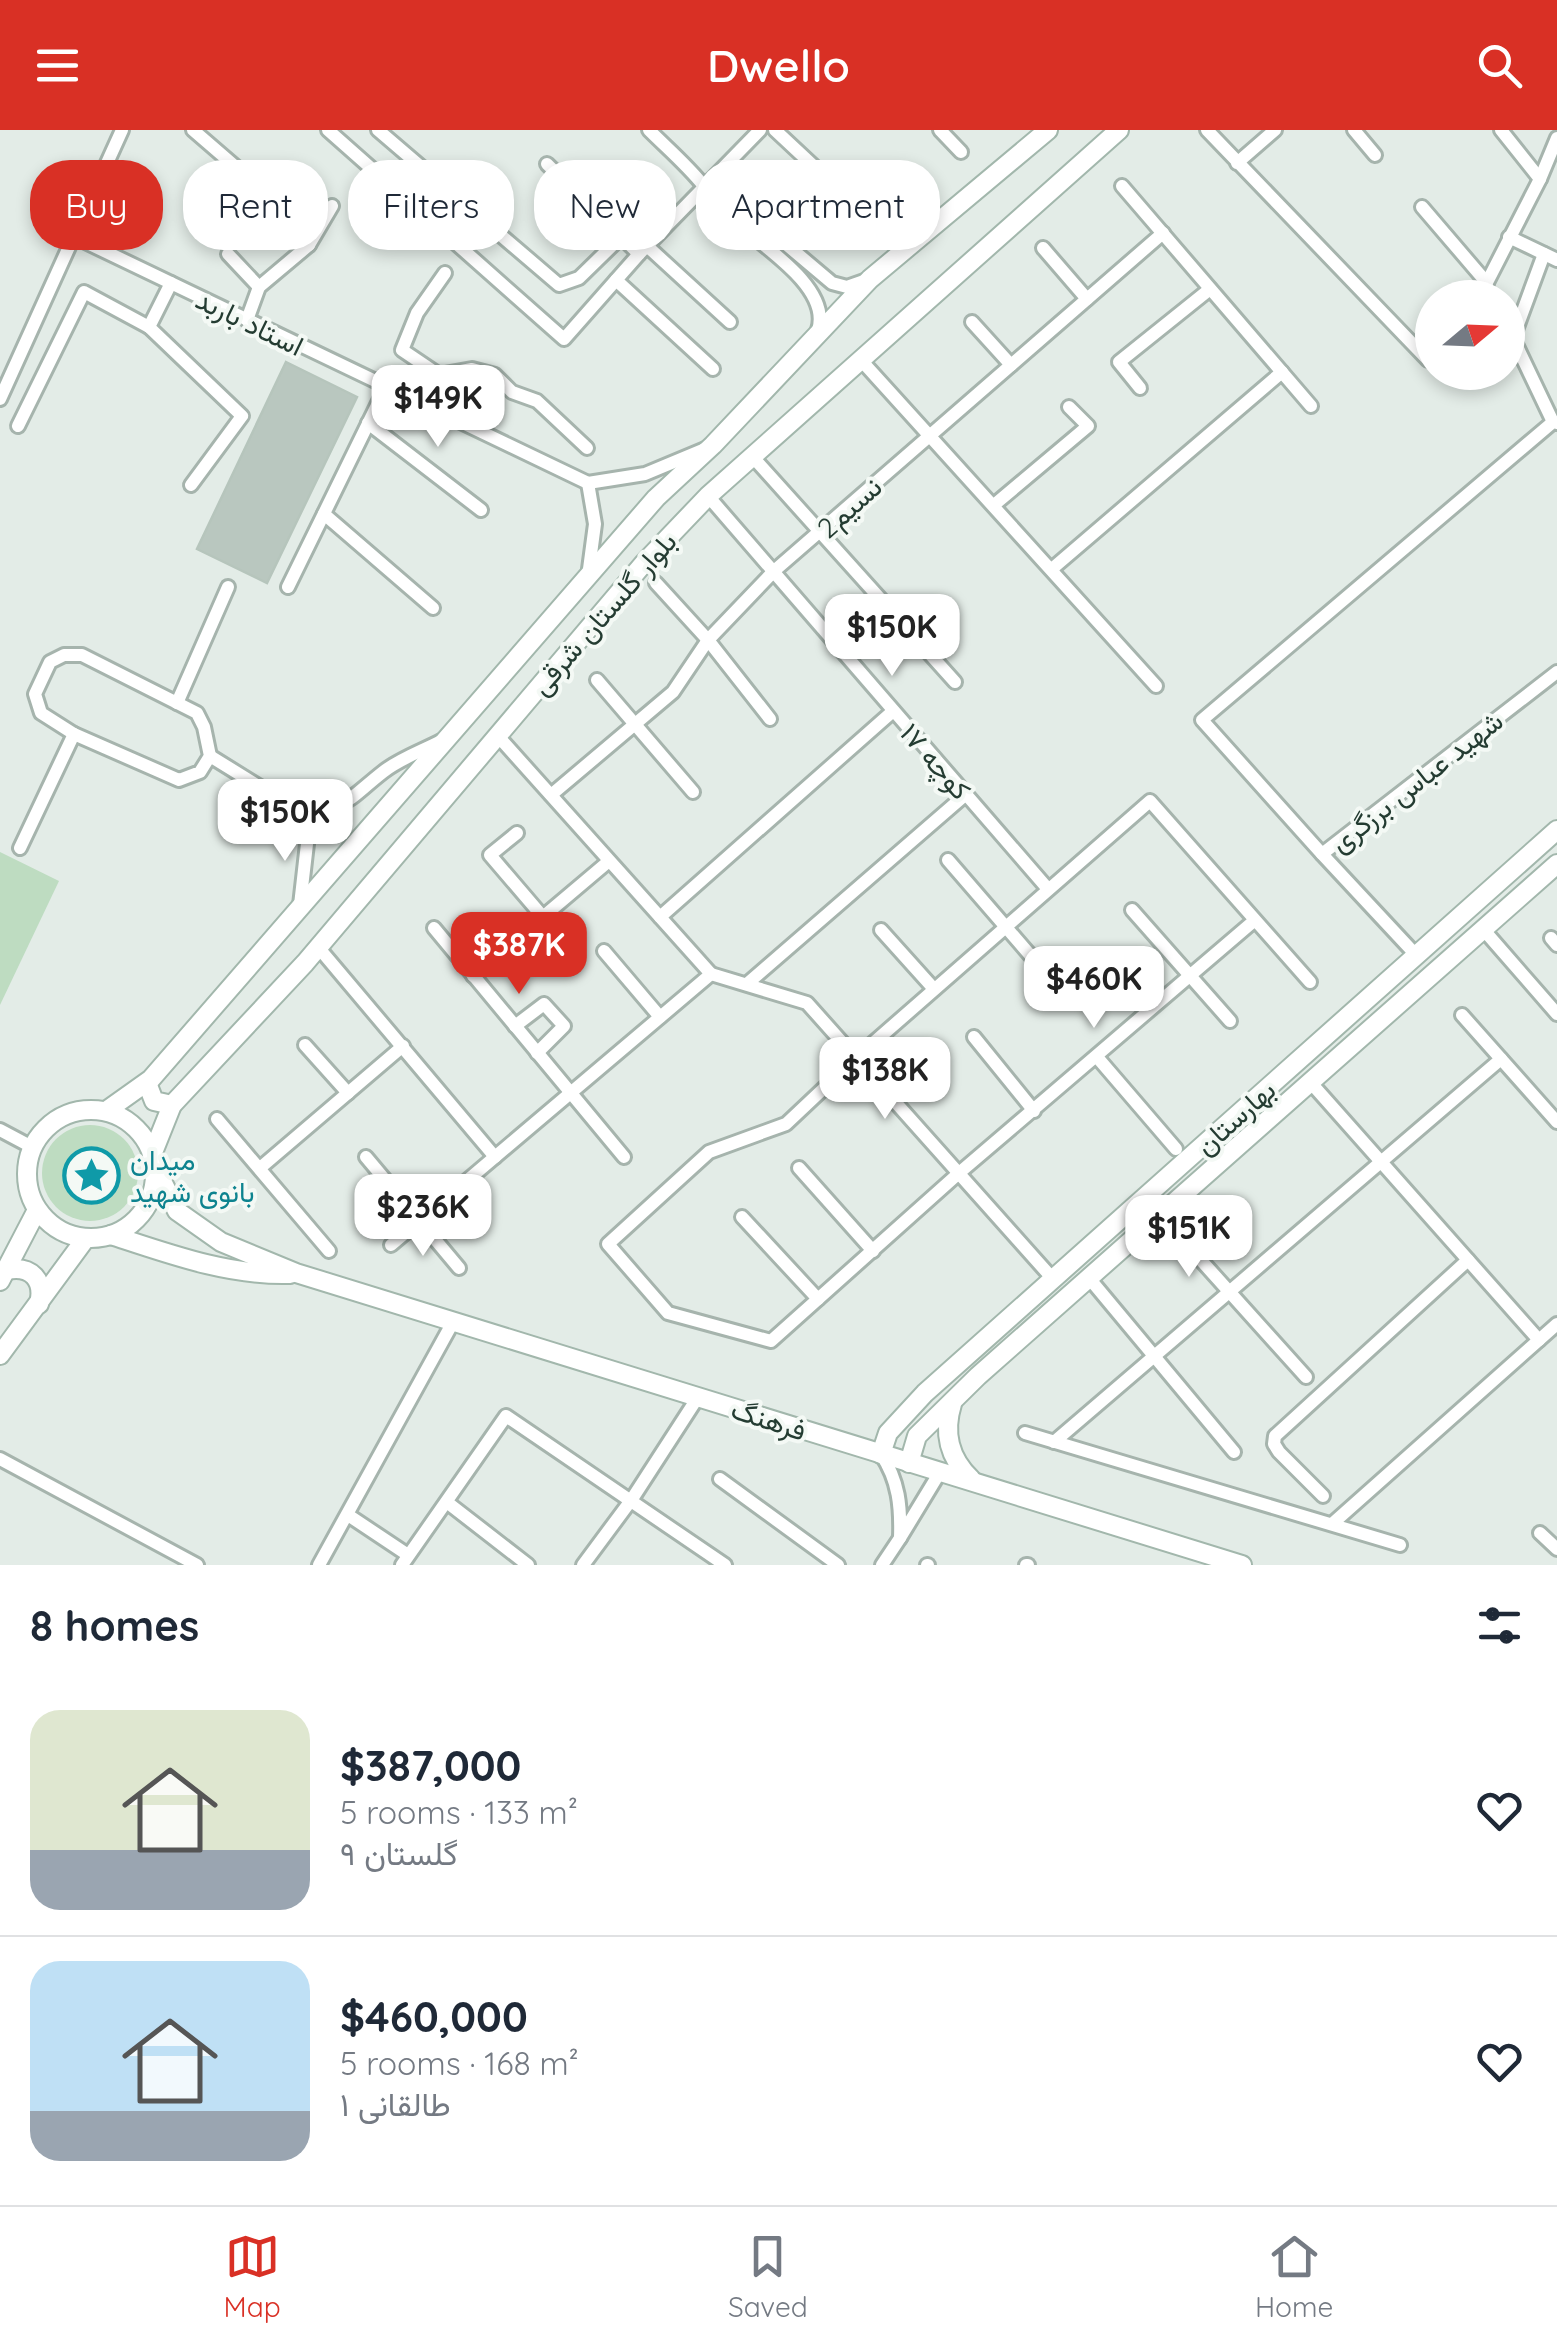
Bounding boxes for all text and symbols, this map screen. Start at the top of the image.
text: Dwello [707,37,850,93]
icon: menu [30,38,85,93]
icon: search [1472,38,1527,93]
chip: Buy [30,160,163,250]
chip: Rent [183,160,328,250]
chip: Filters [348,160,514,250]
chip: New [534,160,676,250]
chip: Apartment [696,160,940,250]
north arrow [1415,280,1525,390]
map controls [1415,280,1525,390]
street label: استاد باربد [190,281,309,364]
pin: $149K [368,365,508,450]
text: $149K [394,377,482,417]
street label: نسیم2 [809,469,890,547]
street label: بلوار گلستان شرقی [523,524,684,702]
pin: $150K [822,594,962,679]
text: $150K [847,606,937,646]
street label: شهید عباس برزگری [1323,703,1510,860]
street label: کوچه ۱۷ [892,715,979,808]
pin: $150K [215,779,355,864]
text: $150K [240,791,330,831]
pin: $387K [449,912,589,997]
text: $387K [473,924,565,964]
pin: $460K [1024,946,1164,1031]
text: $460K [1046,958,1142,998]
pin: $138K [815,1037,955,1122]
text: $138K [841,1049,929,1089]
street label: بهارستان [1188,1072,1283,1163]
place label: میدان بانوی شهید [130,1142,255,1210]
place icon: میدان بانوی شهید [61,1145,121,1205]
pin: $236K [353,1174,493,1259]
text: $236K [376,1186,470,1226]
pin: $151K [1119,1195,1259,1280]
text: $151K [1147,1207,1231,1247]
street label: فرهنگ [727,1391,811,1448]
icon: filters [1472,1598,1527,1653]
text: 8 homes [30,1599,199,1652]
text: $387,000 [340,1739,521,1792]
icon: home [110,1750,230,1870]
icon: heart [1472,1783,1527,1838]
text: 5 rooms · 133 m² [340,1792,578,1832]
text: گلستان ۹ [340,1833,458,1873]
text: $460,000 [340,1990,528,2043]
icon: home [110,2001,230,2121]
icon: heart [1472,2034,1527,2089]
text: 5 rooms · 168 m² [340,2043,579,2083]
text: طالقانی ۱ [340,2084,451,2124]
tab: Map [224,2229,281,2324]
tab: Saved [728,2229,808,2324]
tab: Home [1255,2229,1333,2324]

